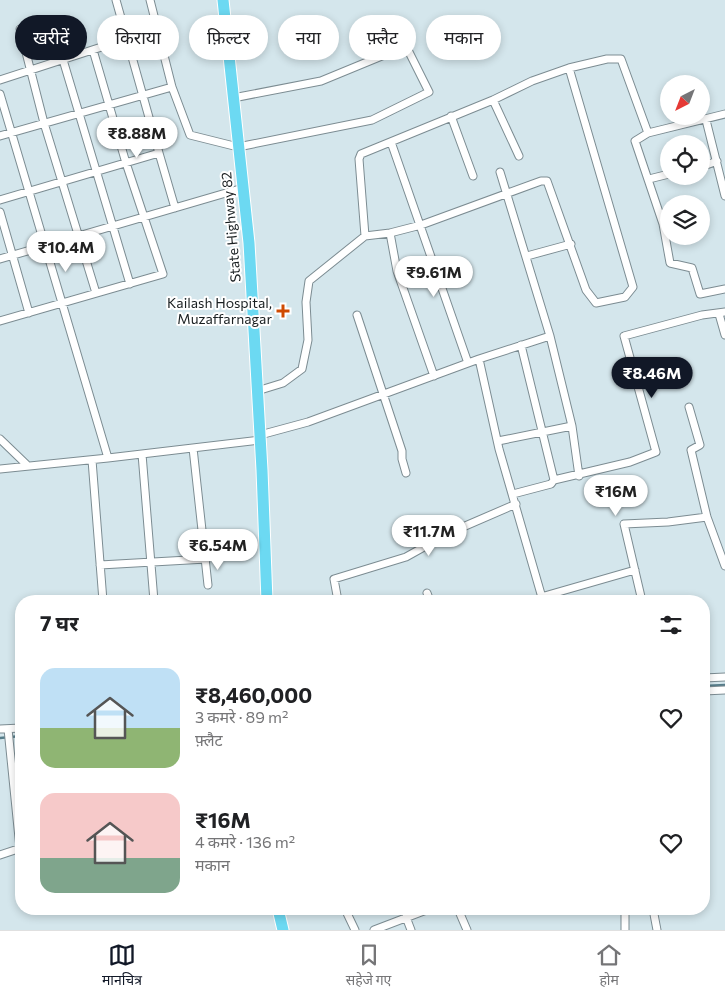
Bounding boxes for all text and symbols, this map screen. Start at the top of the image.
chip: खरीदें [15,15,87,60]
chip: किराया [97,15,179,60]
chip: फ़िल्टर [189,15,268,60]
chip: नया [278,15,339,60]
chip: फ़्लैट [349,15,416,60]
chip: मकान [426,15,501,60]
north arrow [660,75,710,125]
map controls [660,75,710,245]
pin: ₹8.88M [96,116,178,159]
text: ₹8.88M [108,123,166,142]
button: locate [660,135,710,185]
street label: State Highway 82 [217,171,244,283]
button: layers [660,195,710,245]
pin: ₹10.4M [25,230,107,273]
text: ₹10.4M [38,237,94,256]
pin: ₹9.61M [393,256,475,298]
text: ₹9.61M [406,262,462,281]
place label: Kailash Hospital, Muzaffarnagar [167,294,272,327]
marker: Kailash Hospital, Muzaffarnagar [276,304,290,318]
pin: ₹8.46M [611,356,693,399]
text: ₹8.46M [623,363,681,382]
pin: ₹16M [586,474,646,517]
text: ₹16M [595,481,637,500]
pin: ₹11.7M [388,514,470,557]
text: ₹11.7M [403,521,455,540]
pin: ₹6.54M [177,528,259,571]
text: ₹6.54M [189,535,247,554]
text: 7 घर [40,610,78,635]
icon: filters [657,611,685,639]
text: ₹8,460,000 [195,682,312,707]
icon: home [80,688,140,748]
icon: heart [657,704,685,732]
text: 3 कमरे · 89 m² [195,707,288,726]
text: फ़्लैट [195,730,223,749]
text: ₹16M [195,807,251,832]
icon: home [80,813,140,873]
icon: heart [657,829,685,857]
text: 4 कमरे · 136 m² [195,832,295,851]
text: मकान [195,855,230,874]
tab: मानचित्र [102,941,142,991]
tab: सहेजे गए [346,941,391,991]
tab: होम [595,941,623,991]

